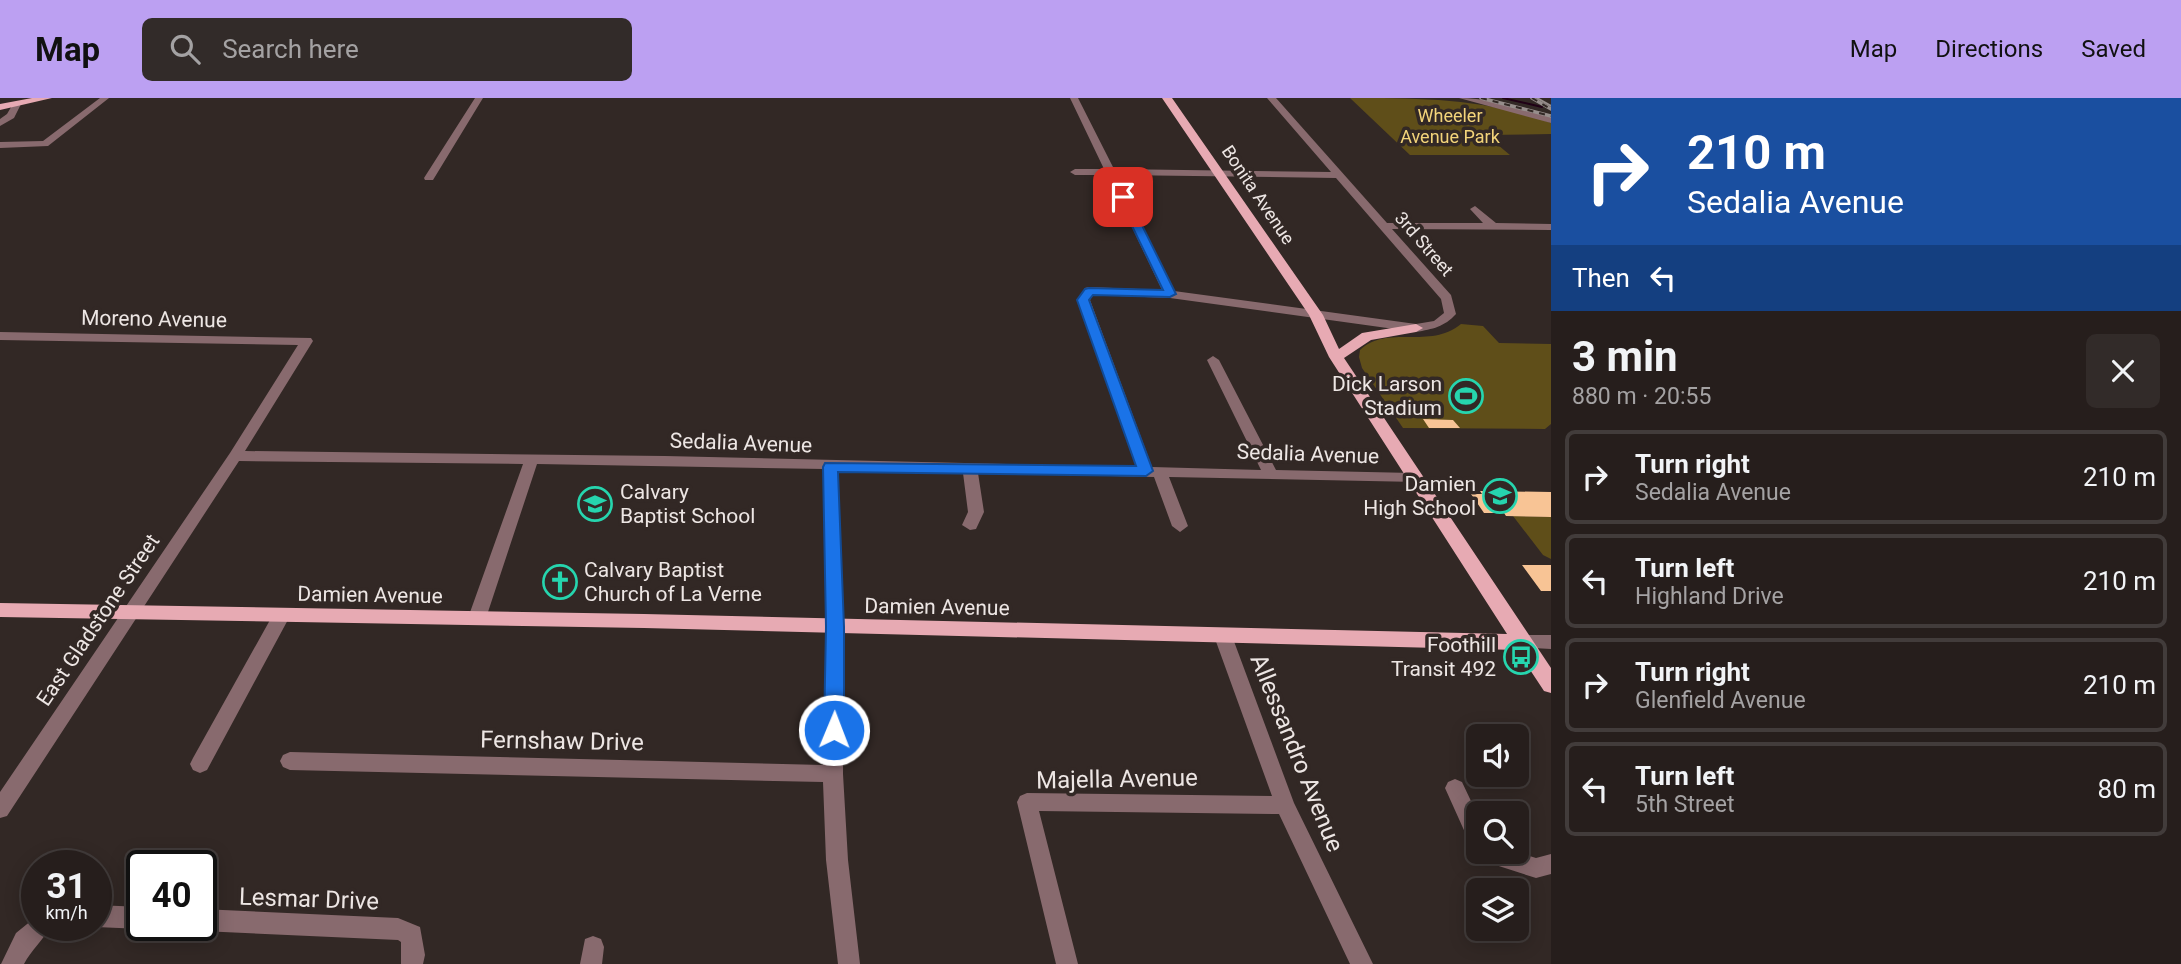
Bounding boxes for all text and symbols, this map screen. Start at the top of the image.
search box [142,18,632,81]
text: Map [35,30,100,69]
icon: search [166,30,204,68]
text: Search here [222,34,359,64]
text: Map [1850,35,1897,63]
text: Directions [1935,35,2043,63]
text: Saved [2081,35,2146,63]
park label: Wheeler Avenue Park [1400,105,1501,147]
text: 210 m [1687,124,1826,181]
icon: right [1572,126,1663,217]
street label: Bonita Avenue [1218,141,1299,248]
pin [1093,167,1153,227]
icon: arrive [1104,178,1142,216]
text: Sedalia Avenue [1687,183,1904,221]
street label: 3rd Street [1391,207,1458,280]
icon: left [1644,259,1682,297]
text: Then [1572,263,1630,293]
street label: Moreno Avenue [81,306,227,332]
text: 3 min [1572,332,1678,381]
button: close [2086,334,2160,408]
place label: Dick Larson Stadium [1332,372,1442,420]
sports icon: Dick Larson Stadium [1447,377,1485,415]
text: 880 m · 20:55 [1572,383,1711,410]
street label: Sedalia Avenue [669,429,813,457]
street label: Sedalia Avenue [1236,440,1380,468]
text: Turn right [1635,449,1750,479]
icon: right [1576,458,1614,496]
text: 210 m [2083,462,2156,492]
place label: Damien High School [1363,472,1476,520]
school or university icon: Damien High School [1481,477,1519,515]
text: Sedalia Avenue [1635,479,1791,506]
place label: Calvary Baptist School [620,480,755,528]
school or university icon: Calvary Baptist School [576,485,614,523]
street label: East Gladstone Street [32,530,164,710]
text: Turn left [1635,553,1734,583]
place label: Calvary Baptist Church of La Verne [584,558,762,606]
icon: left [1576,562,1614,600]
church icon: Calvary Baptist Church of La Verne [541,563,579,601]
text: 210 m [2083,566,2156,596]
street label: Damien Avenue [297,582,443,608]
text: Highland Drive [1635,583,1784,610]
street label: Damien Avenue [864,594,1010,620]
place label: Foothill Transit 492 [1391,633,1496,681]
bus stop icon: Foothill Transit 492 [1502,638,1540,676]
street label: Allessandro Avenue [1245,650,1349,856]
text: Turn right [1635,657,1750,687]
icon: right [1576,666,1614,704]
text: 210 m [2083,670,2156,700]
text: Glenfield Avenue [1635,687,1806,714]
position arrow [797,693,871,767]
map controls [1466,724,1529,941]
button: sound [1466,724,1529,787]
street label: Fernshaw Drive [480,726,644,756]
text: Turn left [1635,761,1734,791]
street label: Majella Avenue [1036,764,1198,794]
icon: left [1576,770,1614,808]
text: 80 m [2098,774,2156,804]
text: 5th Street [1635,791,1735,818]
button: search [1466,801,1529,864]
speed limit sign: 40 [126,850,217,941]
text: 31 [46,866,87,907]
button: layers [1466,878,1529,941]
street label: Lesmar Drive [238,883,380,915]
text: km/h [45,902,88,923]

